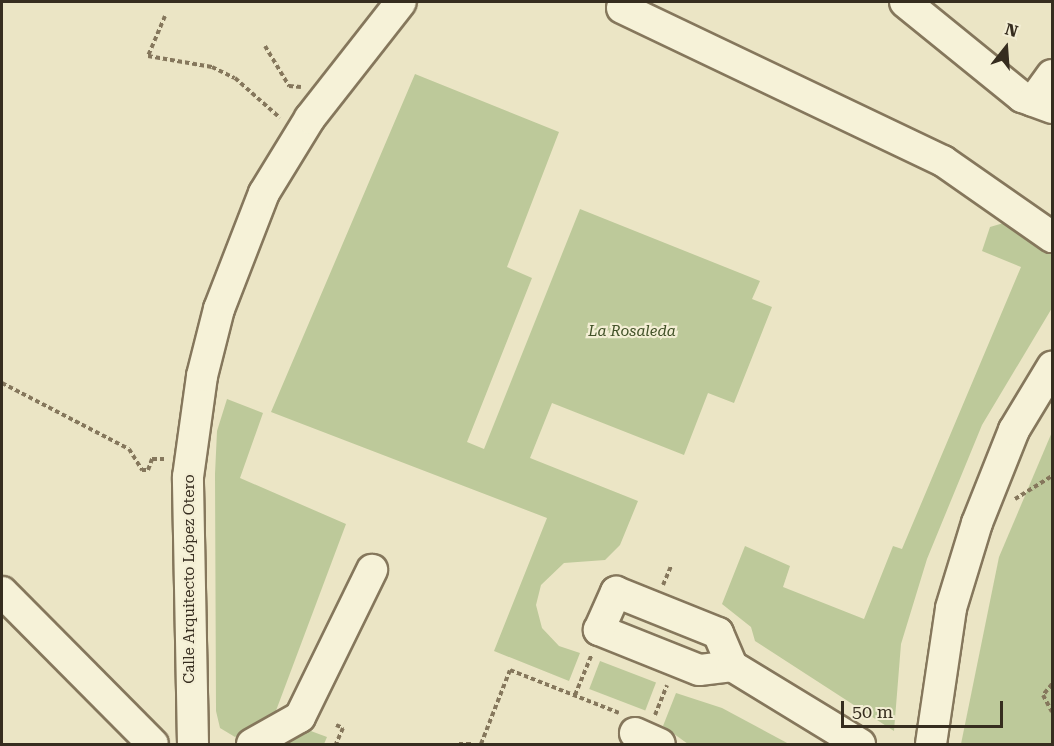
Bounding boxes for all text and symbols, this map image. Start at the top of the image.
north arrow [976,18,1036,78]
text: N [1003,19,1020,41]
park label: La Rosaleda [588,323,676,341]
street label: Calle Arquitecto López Otero [181,474,199,684]
scale bar [844,689,1006,727]
text: 50 m [852,701,893,722]

